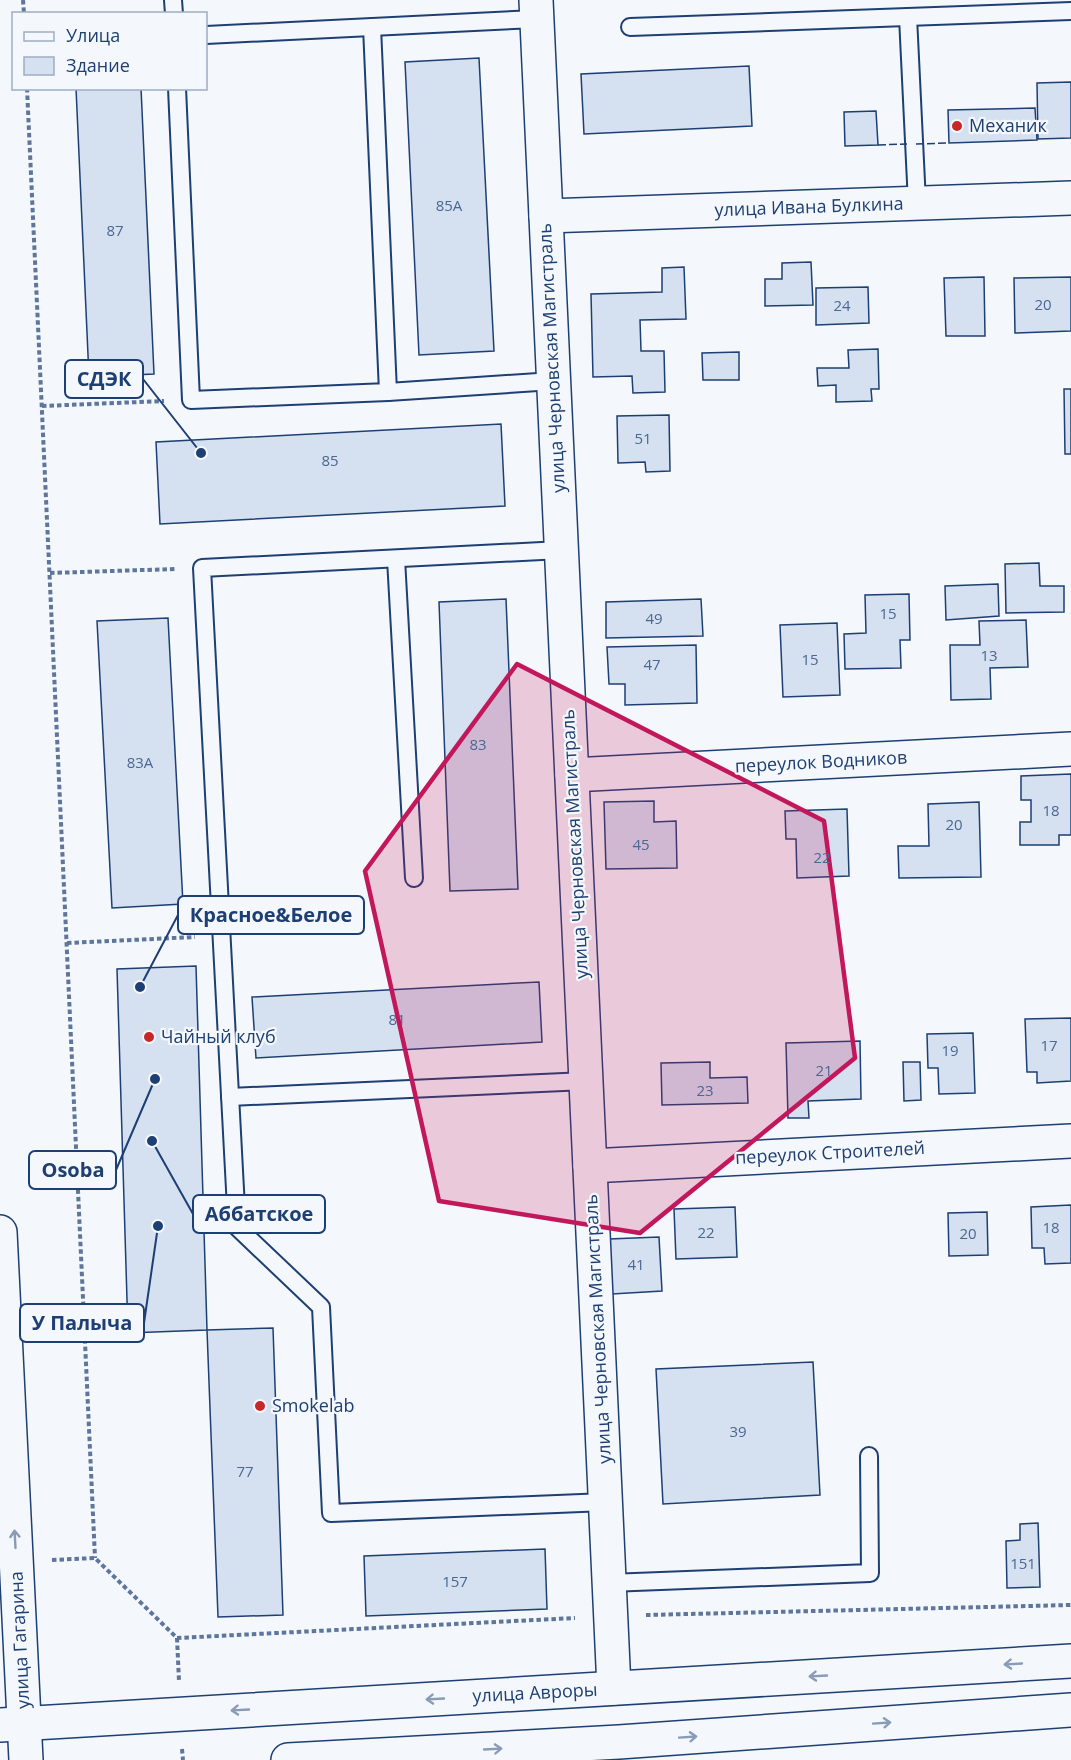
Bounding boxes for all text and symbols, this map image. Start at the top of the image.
legend [12,12,207,90]
text: Улица [66,23,120,47]
text: Здание [66,53,130,77]
place label: Механик [969,113,1048,137]
marker: Механик [950,119,964,133]
street label: улица Ивана Булкина [714,191,904,221]
house number: 85А [436,195,463,215]
house number: 87 [106,220,124,240]
street label: улица Черновская Магистраль [532,223,570,493]
house number: 20 [1034,294,1052,314]
house number: 24 [833,295,851,315]
callout: СДЭК [65,360,143,398]
text: СДЭК [77,365,132,392]
house number: 51 [634,428,652,448]
house number: 85 [321,450,339,470]
house number: 15 [879,603,897,623]
house number: 49 [645,608,663,628]
house number: 13 [980,645,998,665]
house number: 15 [801,649,819,669]
house number: 47 [643,654,661,674]
street label: улица Черновская Магистраль [555,709,593,979]
house number: 83 [469,734,487,754]
street label: переулок Водников [734,745,908,778]
house number: 83А [127,752,154,772]
house number: 18 [1042,800,1060,820]
house number: 20 [945,814,963,834]
house number: 45 [632,834,650,854]
house number: 22 [813,847,831,867]
callout: Красное&Белое [178,896,364,934]
text: Красное&Белое [190,901,352,928]
house number: 81 [388,1009,406,1029]
place label: Чайный клуб [161,1024,276,1048]
marker: Чайный клуб [142,1030,156,1044]
house number: 17 [1040,1035,1058,1055]
house number: 19 [941,1040,959,1060]
house number: 21 [815,1060,833,1080]
house number: 23 [696,1080,714,1100]
street label: переулок Строителей [734,1135,925,1169]
callout: Osoba [29,1151,116,1189]
text: Osoba [42,1156,104,1183]
street label: улица Черновская Магистраль [578,1194,616,1464]
callout: Аббатское [193,1195,325,1233]
text: Аббатское [205,1200,313,1227]
house number: 18 [1042,1217,1060,1237]
house number: 22 [697,1222,715,1242]
house number: 20 [959,1223,977,1243]
house number: 41 [627,1254,645,1274]
callout: У Палыча [20,1304,144,1342]
text: У Палыча [32,1309,132,1336]
place label: Smokelab [272,1393,355,1417]
marker: Smokelab [253,1399,267,1413]
house number: 39 [729,1421,747,1441]
house number: 77 [236,1461,254,1481]
one-way arrow [10,1529,21,1549]
house number: 151 [1010,1553,1036,1573]
street label: улица Гагарина [3,1571,35,1709]
house number: 157 [442,1571,468,1591]
one-way arrow [1003,1659,1023,1670]
one-way arrow [808,1670,828,1681]
street label: улица Авроры [472,1677,598,1707]
one-way arrow [425,1693,445,1704]
one-way arrow [230,1705,250,1716]
one-way arrow [872,1718,892,1729]
one-way arrow [677,1731,697,1742]
one-way arrow [483,1743,503,1754]

